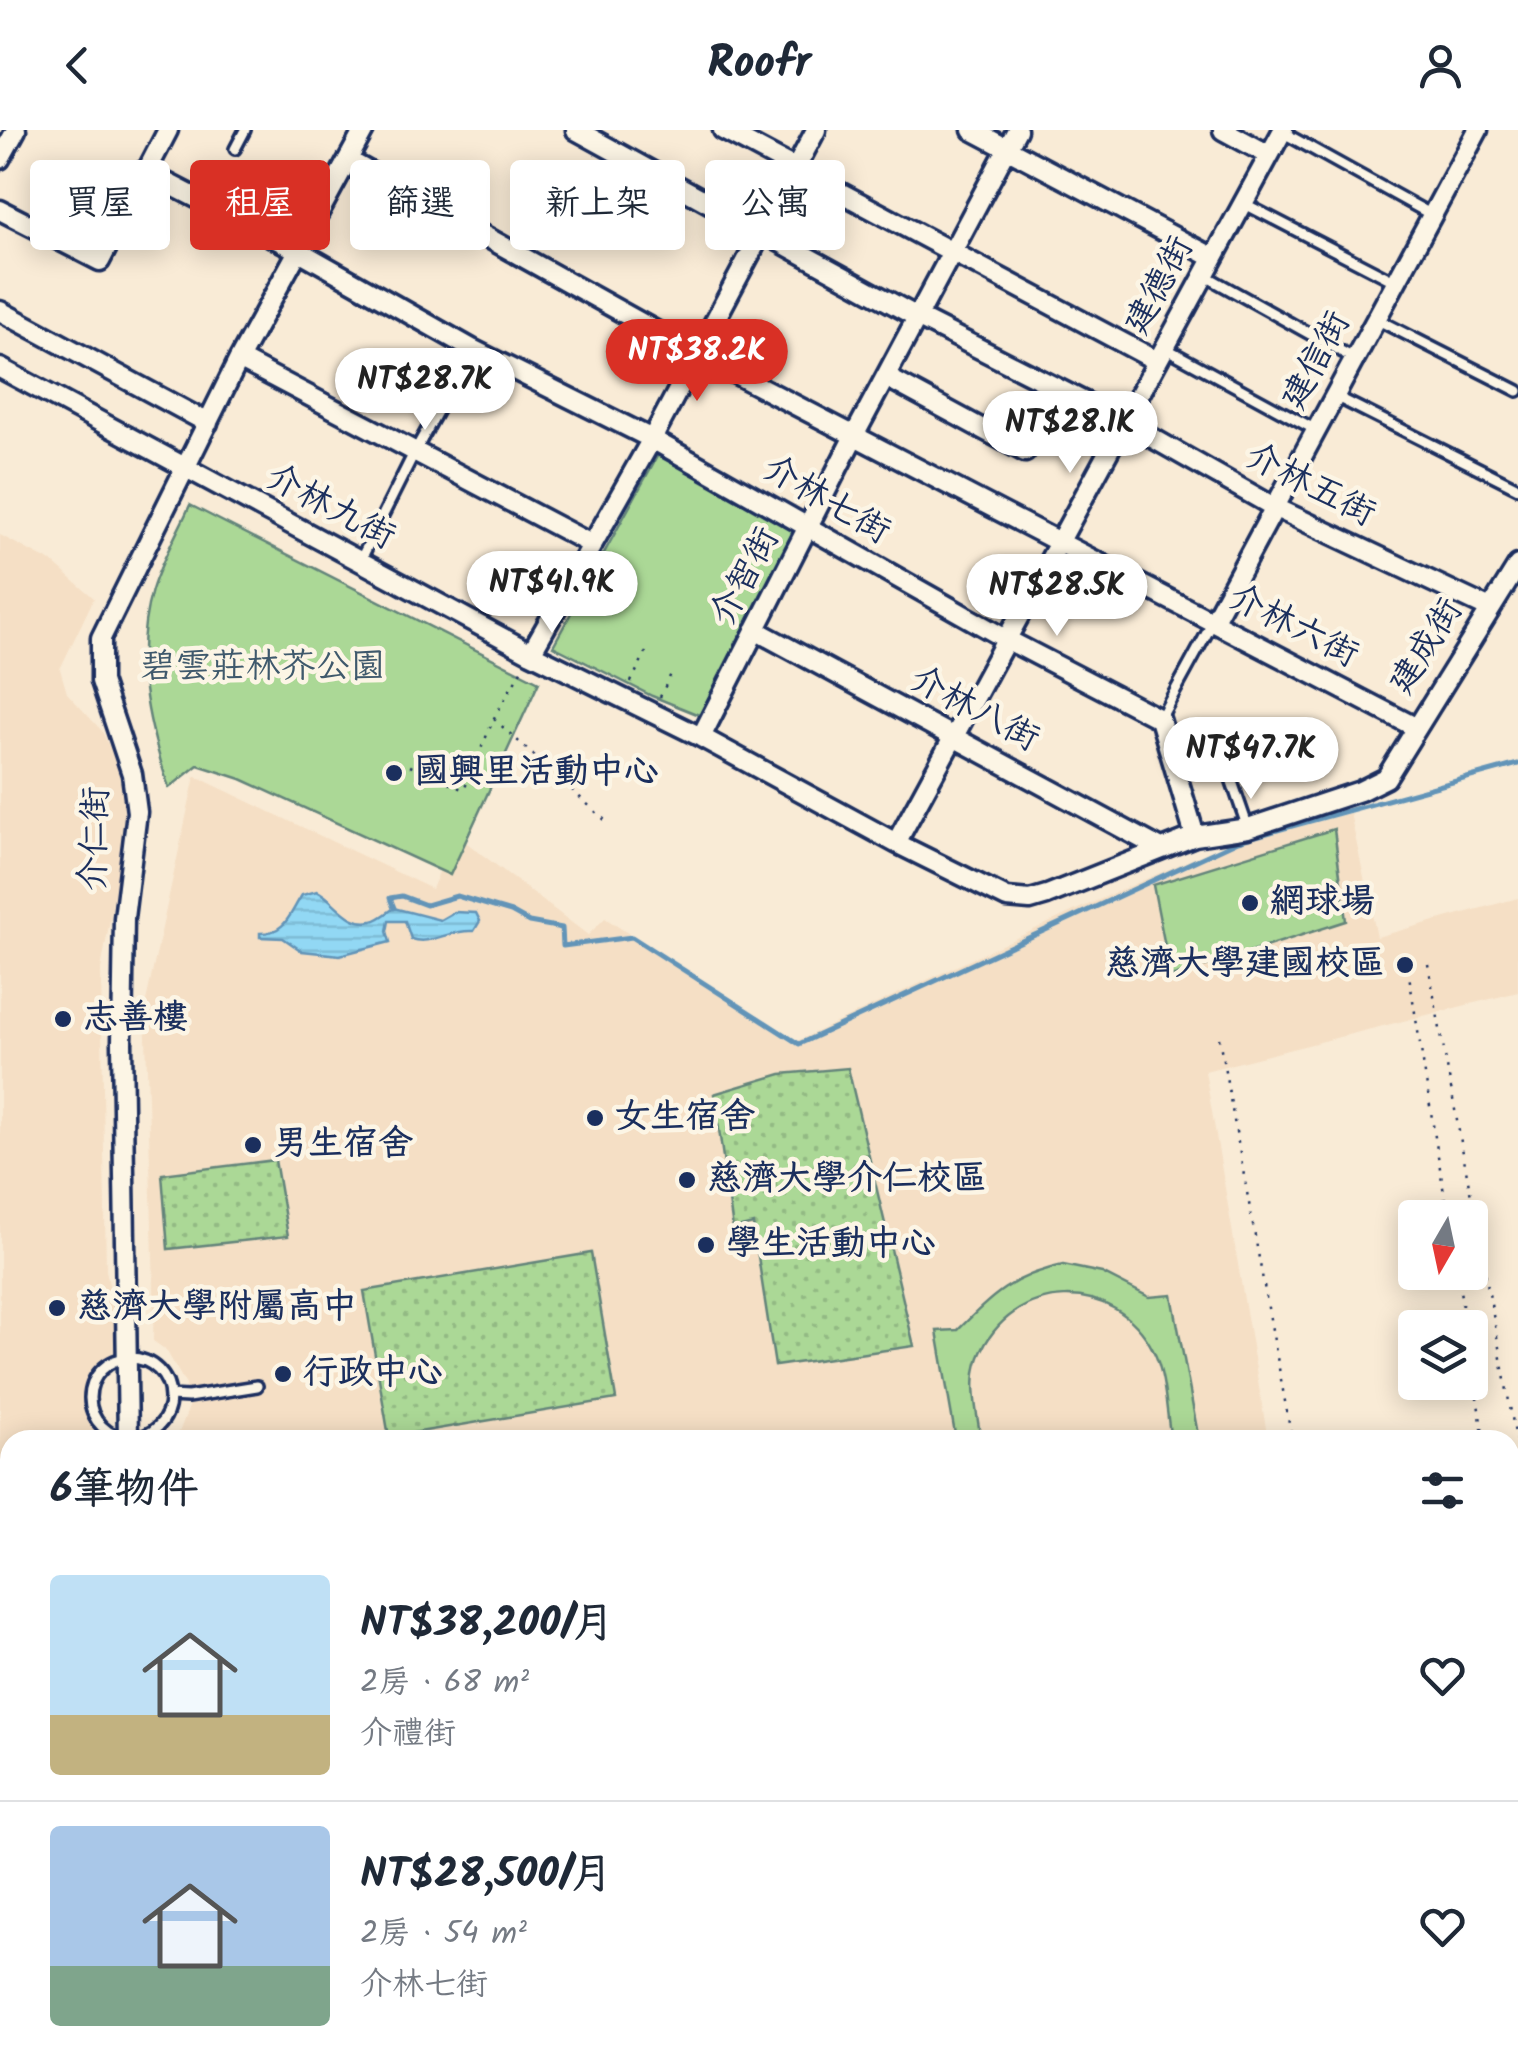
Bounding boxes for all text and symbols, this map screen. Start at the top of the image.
text: Roofr [707,29,811,101]
icon: back [50,38,105,93]
icon: person [1413,38,1468,93]
chip: 買屋 [30,160,170,250]
chip: 租屋 [190,160,330,250]
chip: 篩選 [350,160,490,250]
chip: 新上架 [510,160,685,250]
chip: 公寓 [705,160,845,250]
street label: 建德街 [1111,226,1209,346]
street label: 建信街 [1268,301,1366,421]
pin: NT$38.2K [594,319,800,404]
text: NT$38.2K [628,326,766,377]
pin: NT$28.7K [322,348,528,433]
text: NT$28.7K [357,355,493,406]
pin: NT$28.1K [967,391,1173,476]
text: NT$28.1K [1005,398,1135,449]
street label: 介林五街 [1235,429,1385,543]
street label: 介林七街 [751,442,901,560]
street label: 介林九街 [255,450,405,566]
street label: 介智街 [697,517,795,637]
pin: NT$41.9K [449,551,655,636]
pin: NT$28.5K [954,554,1160,639]
text: NT$41.9K [489,558,615,609]
text: NT$28.5K [988,561,1126,612]
street label: 介林六街 [1218,570,1368,684]
street label: 建成街 [1375,588,1479,706]
park label: 碧雲莊林芥公園 [140,640,386,696]
street label: 介林八街 [899,652,1049,768]
pin: NT$47.7K [1148,717,1354,802]
text: NT$47.7K [1185,724,1317,775]
place label: 國興里活動中心 [414,745,659,801]
marker: 國興里活動中心 [383,762,405,784]
street label: 介仁街 [66,786,126,892]
place label: 網球場 [1270,875,1375,931]
marker: 網球場 [1239,892,1261,914]
place label: 慈濟大學建國校區 [1105,937,1385,993]
marker: 慈濟大學建國校區 [1394,954,1416,976]
place label: 志善樓 [83,991,188,1047]
marker: 志善樓 [52,1008,74,1030]
place label: 女生宿舍 [615,1090,755,1146]
marker: 女生宿舍 [584,1107,606,1129]
place label: 男生宿舍 [273,1117,413,1173]
marker: 男生宿舍 [242,1134,264,1156]
place label: 慈濟大學介仁校區 [707,1152,987,1208]
marker: 慈濟大學介仁校區 [676,1169,698,1191]
north arrow [1398,1200,1488,1290]
map controls [1398,1200,1488,1400]
place label: 學生活動中心 [726,1217,936,1273]
marker: 學生活動中心 [695,1234,717,1256]
place label: 慈濟大學附屬高中 [77,1280,357,1336]
marker: 慈濟大學附屬高中 [46,1297,68,1319]
button: layers [1398,1310,1488,1400]
place label: 行政中心 [303,1346,443,1402]
marker: 行政中心 [272,1363,294,1385]
text: 6筆物件 [50,1457,199,1524]
icon: filters [1415,1463,1470,1518]
text: NT$38,200/月 [360,1591,614,1658]
icon: home [130,1615,250,1735]
icon: heart [1415,1648,1470,1703]
text: 2房 · 68 m² [360,1658,529,1709]
text: 介禮街 [360,1709,456,1760]
text: NT$28,500/月 [360,1842,613,1909]
icon: home [130,1866,250,1986]
icon: heart [1415,1899,1470,1954]
text: 2房 · 54 m² [360,1909,527,1960]
text: 介林七街 [360,1960,488,2011]

